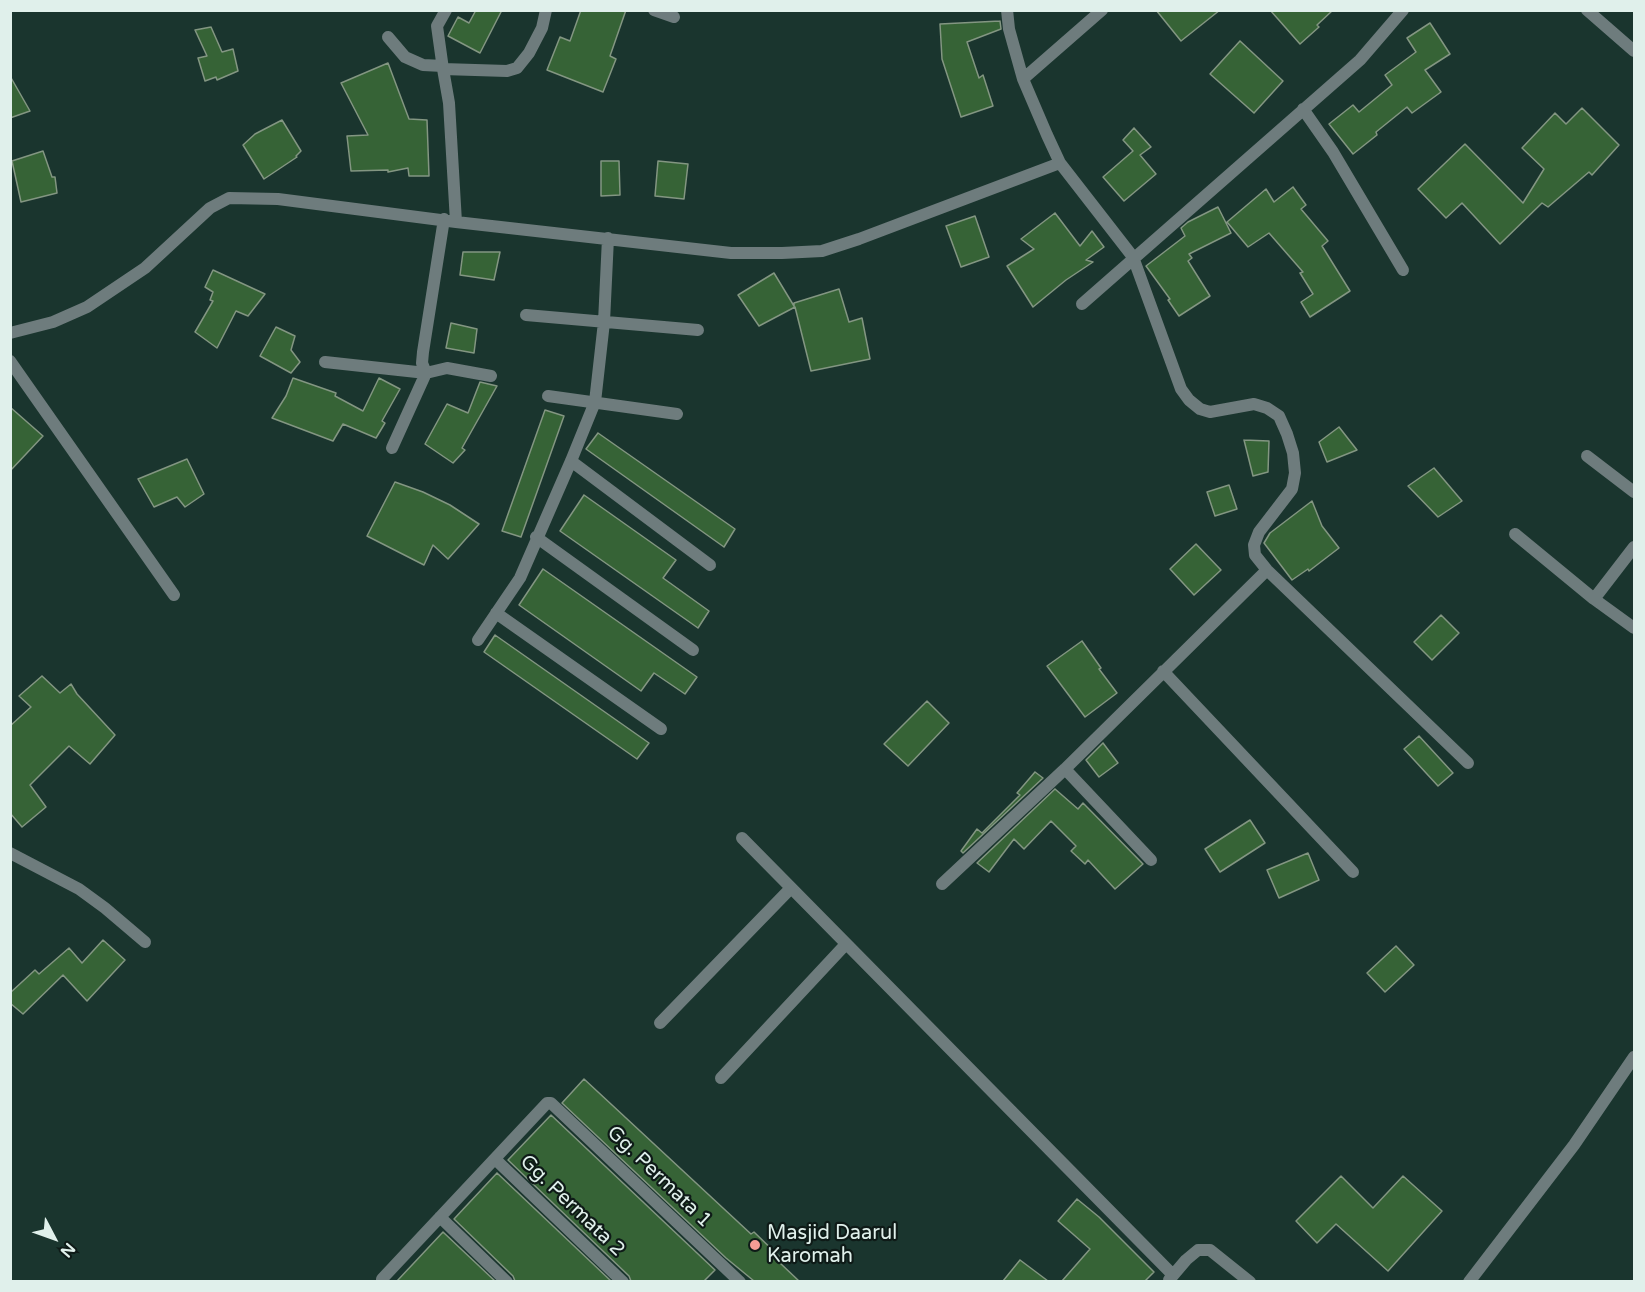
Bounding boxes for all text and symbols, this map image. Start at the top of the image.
street label: Gg. Permata 1 [602,1121,716,1233]
street label: Gg. Permata 2 [515,1150,629,1262]
north arrow [24,1208,84,1268]
place label: Masjid Daarul Karomah [767,1222,897,1269]
text: N [56,1238,79,1261]
marker: Masjid Daarul Karomah [748,1238,762,1252]

